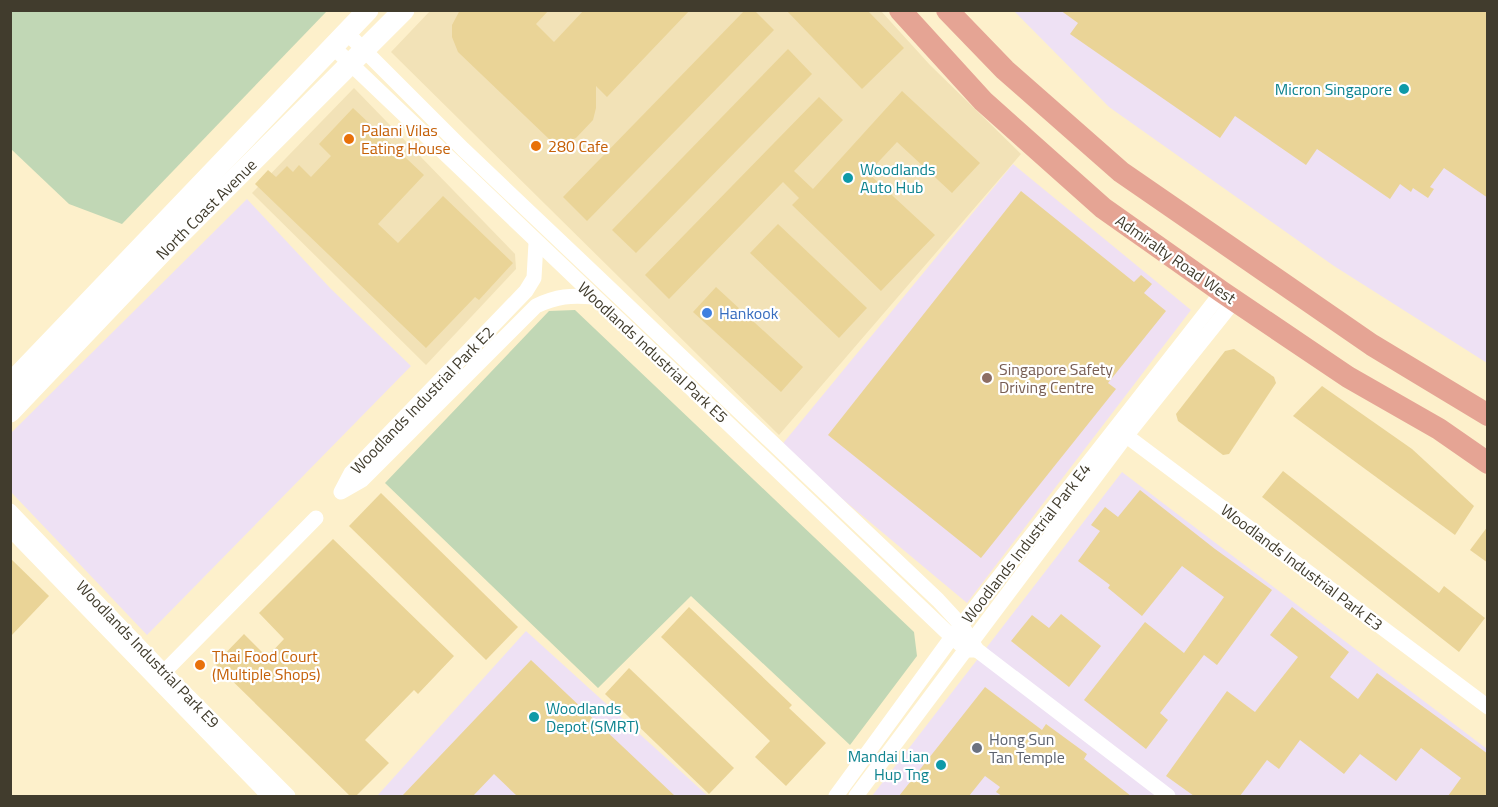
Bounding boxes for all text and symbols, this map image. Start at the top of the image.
place label: Micron Singapore [1275,77,1392,101]
marker: Micron Singapore [1397,82,1411,96]
place label: Palani Vilas Eating House [361,118,451,160]
marker: Palani Vilas Eating House [342,132,356,146]
place label: 280 Cafe [548,134,608,158]
marker: 280 Cafe [529,139,543,153]
street label: North Coast Avenue [150,153,262,265]
place label: Woodlands Auto Hub [860,157,935,199]
marker: Woodlands Auto Hub [841,171,855,185]
street label: Admiralty Road West [1111,208,1241,310]
street label: Woodlands Industrial Park E5 [573,276,734,428]
place label: Hankook [719,301,779,325]
marker: Hankook [700,306,714,320]
street label: Woodlands Industrial Park E2 [345,321,499,479]
place label: Singapore Safety Driving Centre [999,357,1113,399]
marker: Singapore Safety Driving Centre [980,371,994,385]
street label: Woodlands Industrial Park E4 [956,458,1096,628]
street label: Woodlands Industrial Park E3 [1216,498,1388,636]
street label: Woodlands Industrial Park E9 [71,575,225,733]
place label: Thai Food Court (Multiple Shops) [212,644,320,686]
marker: Thai Food Court (Multiple Shops) [193,658,207,672]
place label: Woodlands Depot (SMRT) [546,696,639,738]
marker: Woodlands Depot (SMRT) [527,710,541,724]
place label: Hong Sun Tan Temple [989,727,1065,769]
marker: Hong Sun Tan Temple [970,741,984,755]
place label: Mandai Lian Hup Tng [848,744,929,786]
marker: Mandai Lian Hup Tng [934,758,948,772]

